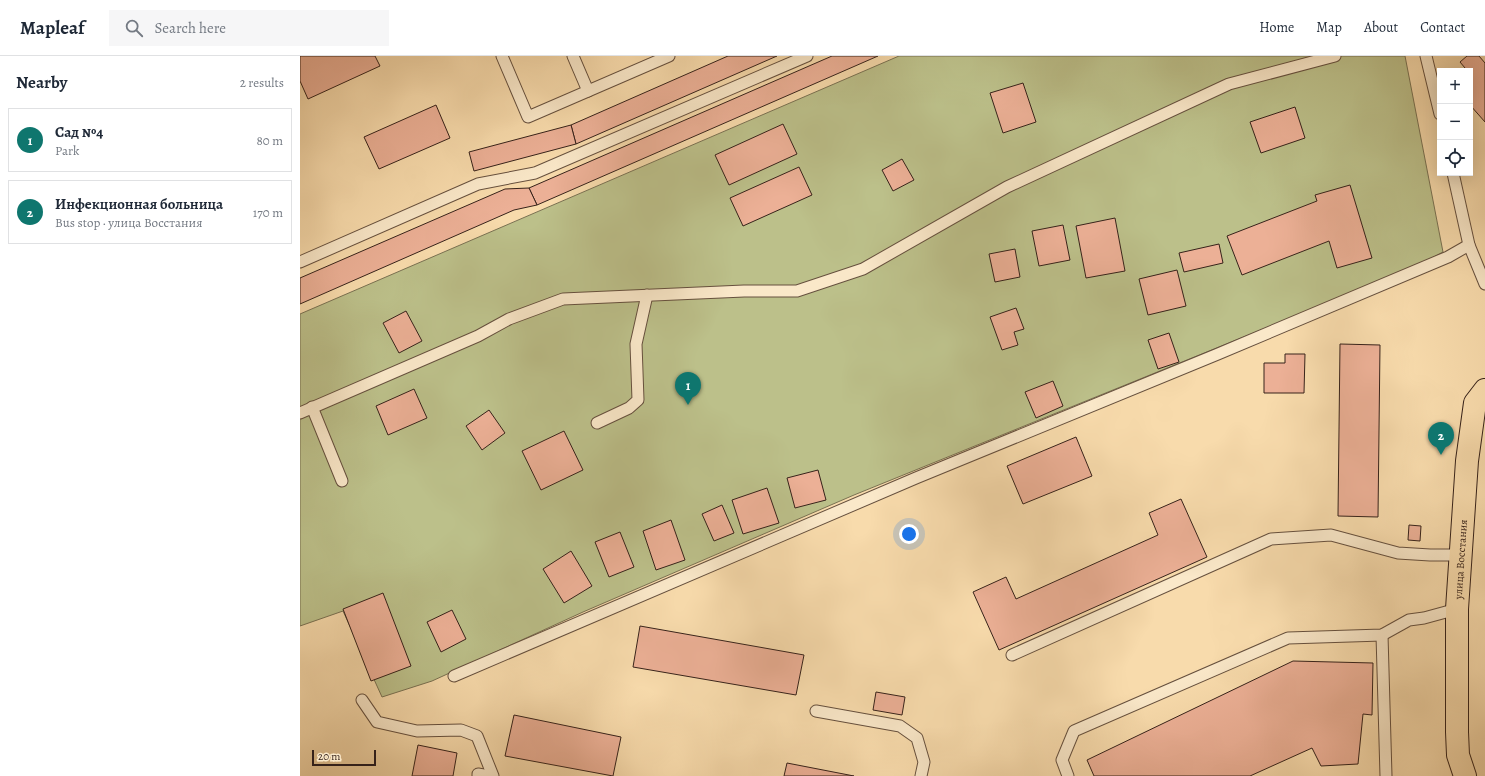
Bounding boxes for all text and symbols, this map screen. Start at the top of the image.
search box [109,10,389,46]
text: Mapleaf [20,15,85,41]
icon: search [123,17,145,39]
text: Search here [155,18,226,38]
text: Home [1259,18,1294,37]
text: Map [1316,18,1342,37]
text: About [1364,18,1398,37]
text: Contact [1420,18,1465,37]
map controls [1437,68,1473,176]
button: + [1437,68,1473,104]
text: Nearby [16,71,67,94]
text: 2 results [240,74,284,91]
button: − [1437,104,1473,140]
text: Сад №4 [55,122,103,142]
text: 1 [28,132,32,149]
text: 80 m [256,132,283,149]
button: locate [1437,140,1473,176]
text: Park [55,142,79,159]
text: Инфекционная больница [55,194,223,214]
text: 2 [27,204,33,221]
text: 170 m [253,204,283,221]
text: Bus stop · улица Восстания [55,214,202,231]
pin: 1 [675,372,701,405]
pin: 2 [1428,422,1454,455]
street label: улица Восстания [1451,519,1471,601]
your location [899,524,919,544]
scale bar [312,748,376,767]
text: 20 m [318,749,340,764]

